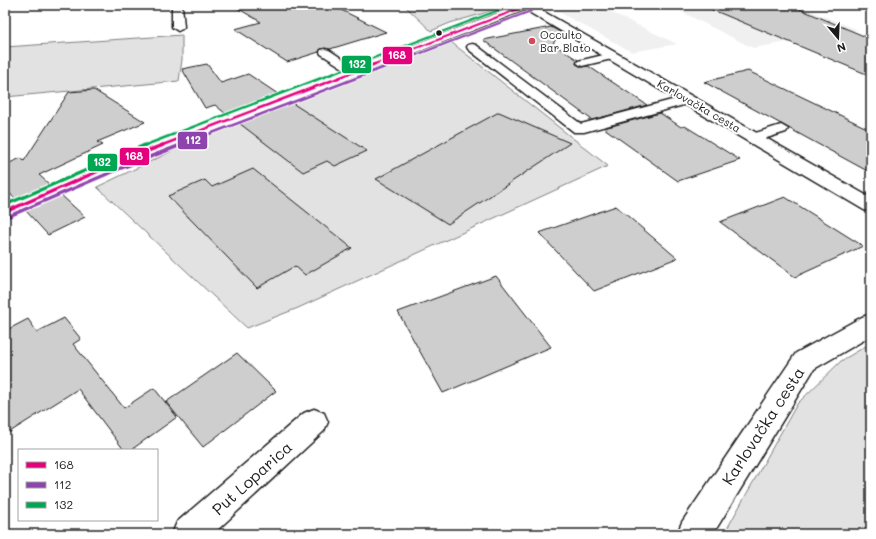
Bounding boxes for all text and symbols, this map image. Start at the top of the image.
north arrow [818,18,858,58]
place label: Occulto Bar Blato [540,27,591,55]
unlabelled marker [434,28,444,38]
marker: Occulto Bar Blato [527,36,537,46]
text: N [835,39,848,56]
line badge: 168 [382,46,413,65]
text: 168 [388,47,406,62]
line badge: 132 [341,55,372,74]
text: 132 [348,56,366,71]
street label: Karlovačka cesta [655,76,744,136]
line badge: 112 [177,131,208,150]
text: 112 [185,132,201,147]
line badge: 168 [119,147,150,166]
text: 168 [125,148,143,163]
line badge: 132 [87,153,118,172]
text: 132 [93,154,111,169]
street label: Karlovačka cesta [717,363,809,489]
street label: Put Loparica [207,436,296,519]
legend [18,449,158,521]
text: 168 [54,456,74,472]
text: 112 [54,476,71,492]
text: 132 [54,496,73,512]

